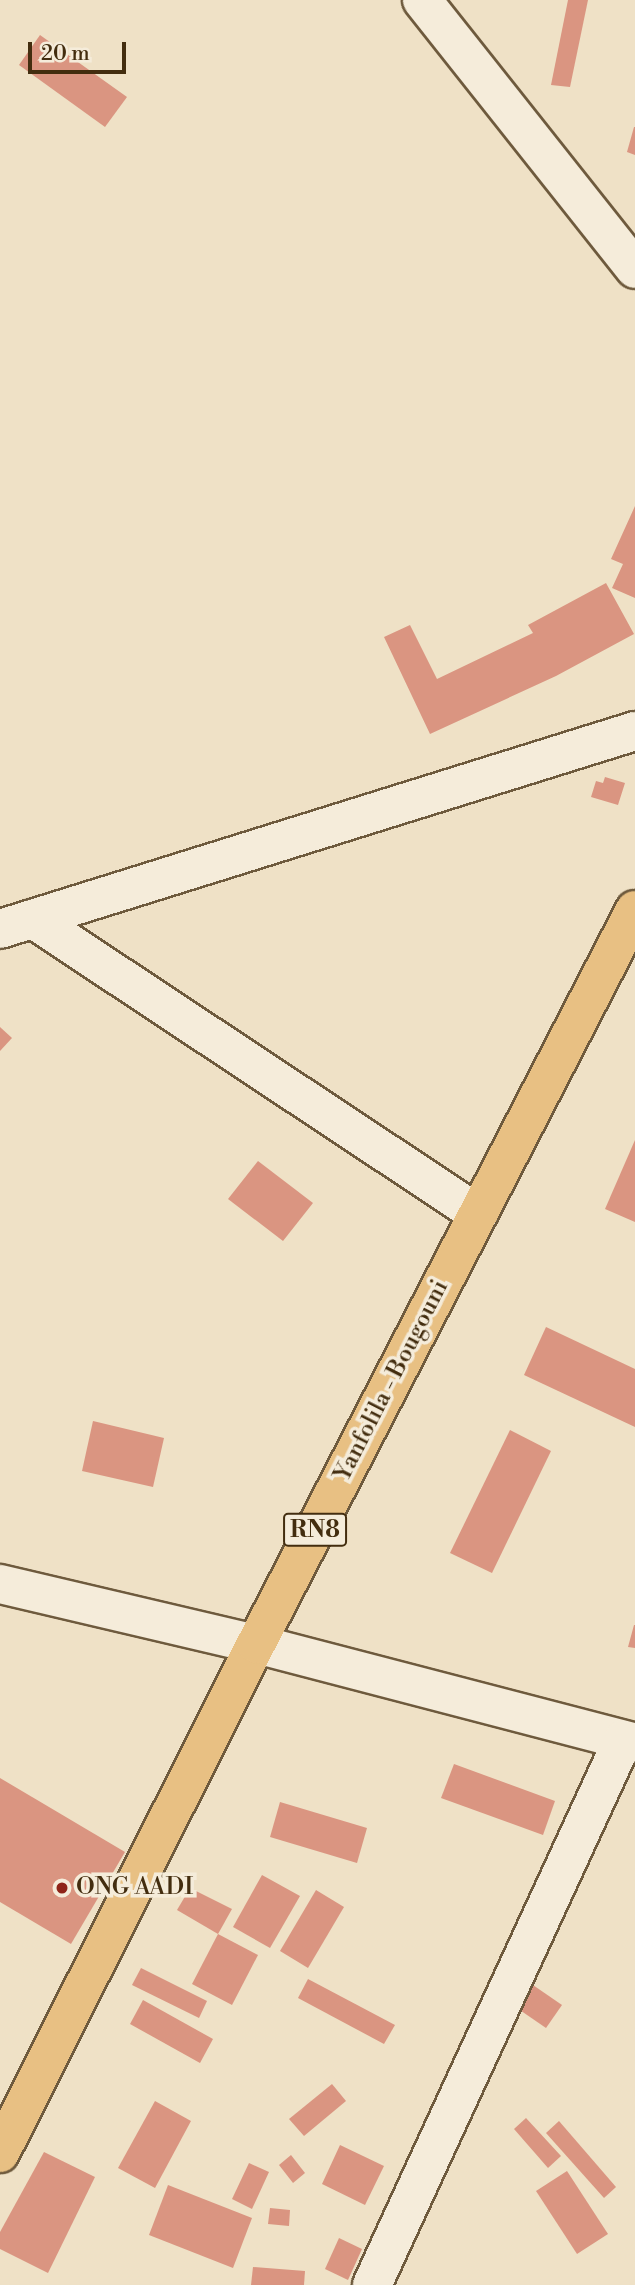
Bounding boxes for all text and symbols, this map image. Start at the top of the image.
scale bar [32,28,130,72]
text: 20 m [41,41,90,67]
street label: Yanfolila - Bougouni [329,1275,455,1487]
road number: RN8 [282,1511,348,1550]
place label: ONG AADI [76,1874,193,1902]
marker: ONG AADI [54,1880,70,1896]

